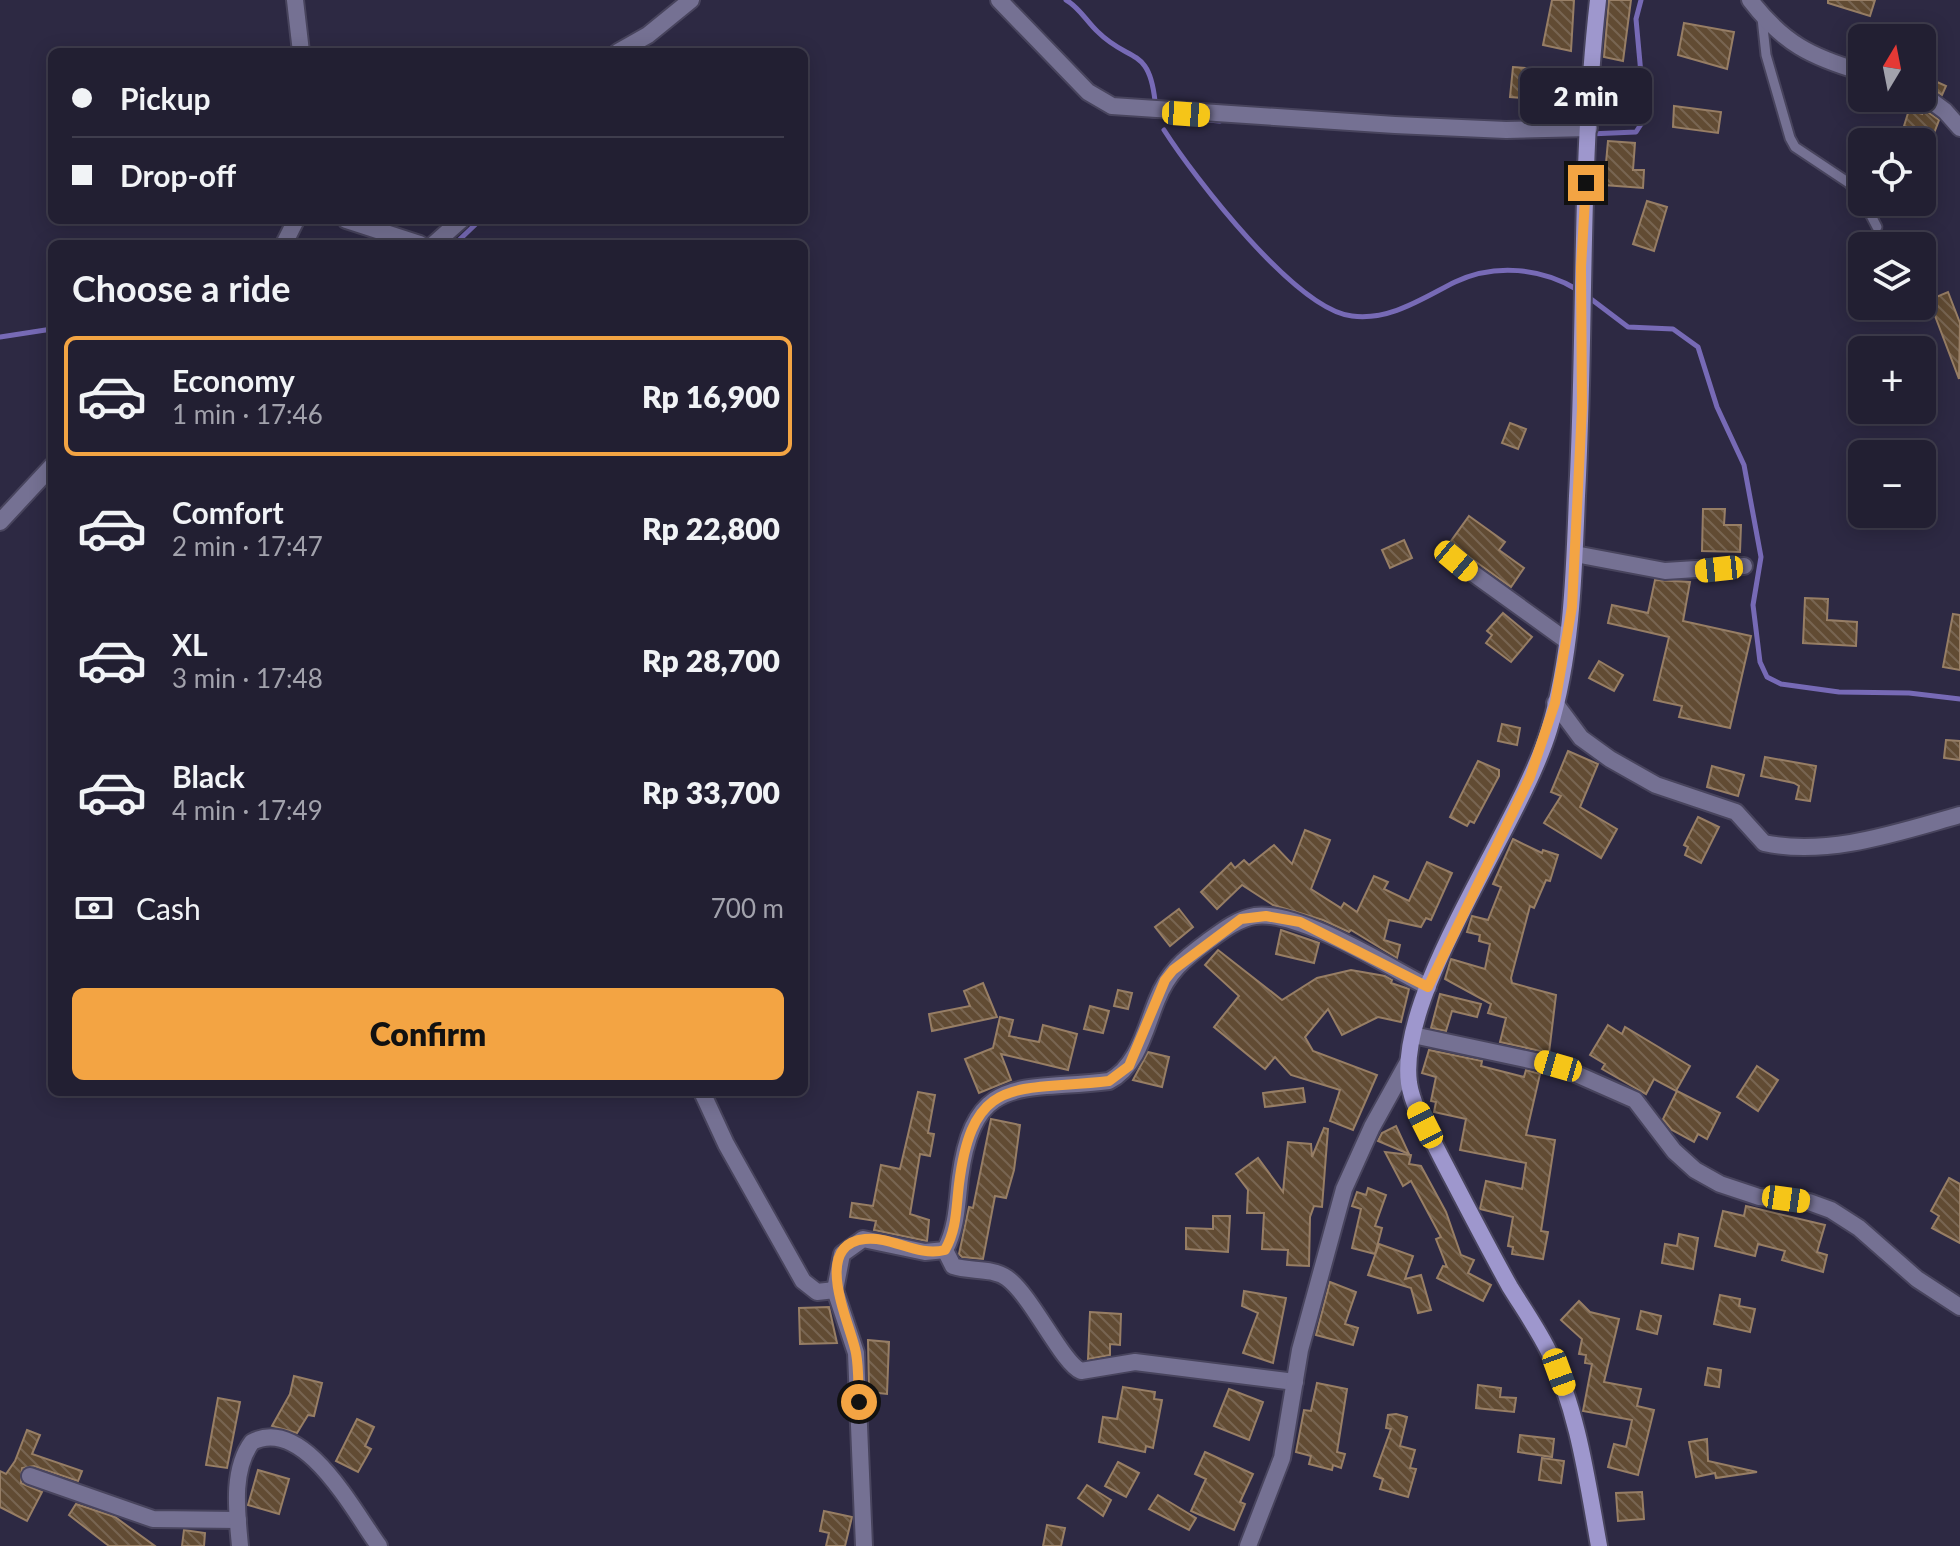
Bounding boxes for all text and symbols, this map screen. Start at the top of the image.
north arrow [1848,24,1936,112]
map controls [1848,24,1936,528]
callout: 2 min [1520,67,1652,123]
text: Pickup [120,80,211,116]
text: 2 min [1554,80,1618,112]
car [1161,100,1211,128]
button: locate [1848,128,1936,216]
text: Drop-off [120,157,236,193]
route end [1568,165,1604,201]
button: layers [1848,232,1936,320]
text: Choose a ride [72,266,291,310]
button: + [1848,336,1936,424]
icon: car [76,360,148,432]
text: Economy [172,362,295,398]
text: Rp 16,900 [642,378,780,414]
text: 1 min · 17:46 [172,398,323,430]
button: − [1848,440,1936,528]
icon: car [76,492,148,564]
text: Comfort [172,494,284,530]
text: Rp 22,800 [642,510,780,546]
text: 2 min · 17:47 [172,530,323,562]
car [1430,536,1482,586]
car [1694,555,1744,583]
icon: car [76,624,148,696]
text: XL [172,626,208,662]
text: Rp 28,700 [642,642,780,678]
text: 3 min · 17:48 [172,662,323,694]
icon: car [76,756,148,828]
text: Black [172,758,245,794]
text: Rp 33,700 [642,774,780,810]
text: 4 min · 17:49 [172,794,323,826]
icon: cash [72,886,116,930]
text: Cash [136,890,201,926]
text: 700 m [711,892,784,924]
button: Confirm [72,988,784,1080]
car [1532,1048,1584,1084]
car [1403,1098,1447,1152]
car [1761,1184,1811,1214]
car [1540,1345,1578,1399]
route start [841,1384,877,1420]

